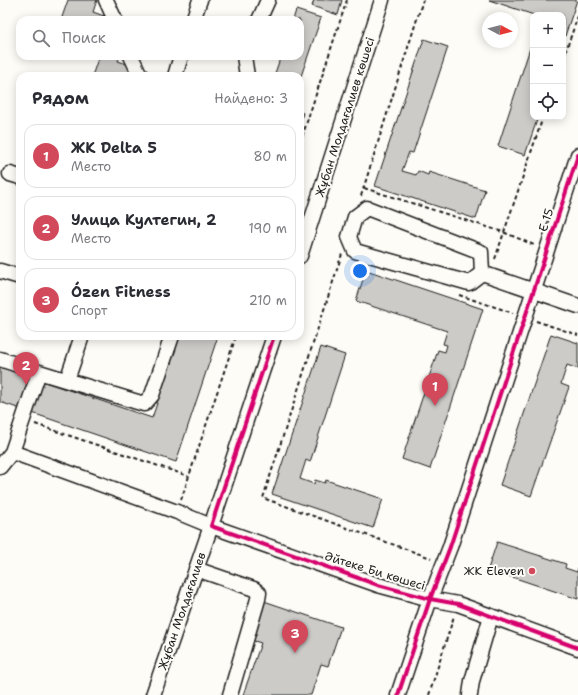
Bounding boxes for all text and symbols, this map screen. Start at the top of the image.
north arrow [482,12,518,48]
map controls [530,12,566,120]
button: + [530,12,566,48]
search box [16,16,304,60]
icon: search [30,27,52,49]
text: Поиск [62,28,106,48]
street label: Жұбан Молдағалиев көшесі [312,35,378,199]
button: − [530,48,566,84]
button: locate [530,84,566,120]
text: Рядом [32,87,89,109]
text: Найдено: 3 [214,90,288,107]
text: ЖК Delta 5 [71,138,157,158]
text: 1 [43,148,49,165]
text: 80 m [253,148,287,165]
text: Место [71,158,111,175]
street label: E 15 [535,206,557,234]
text: Улица Култегин, 2 [71,210,217,230]
text: 2 [41,220,51,237]
text: 190 m [248,220,287,237]
text: Место [71,230,111,247]
your location [350,261,370,281]
text: Ózen Fitness [71,282,171,302]
text: 3 [41,292,51,309]
text: 210 m [249,292,287,309]
text: Спорт [71,302,107,319]
pin: 2 [13,352,39,385]
pin: 1 [422,373,448,406]
street label: Әйтеке Би көшесі [323,548,427,594]
street label: Жұбан Молдағалиев [154,550,210,672]
place label: ЖК Eleven [464,563,524,579]
marker: ЖК Eleven [527,566,537,576]
pin: 3 [282,620,308,653]

